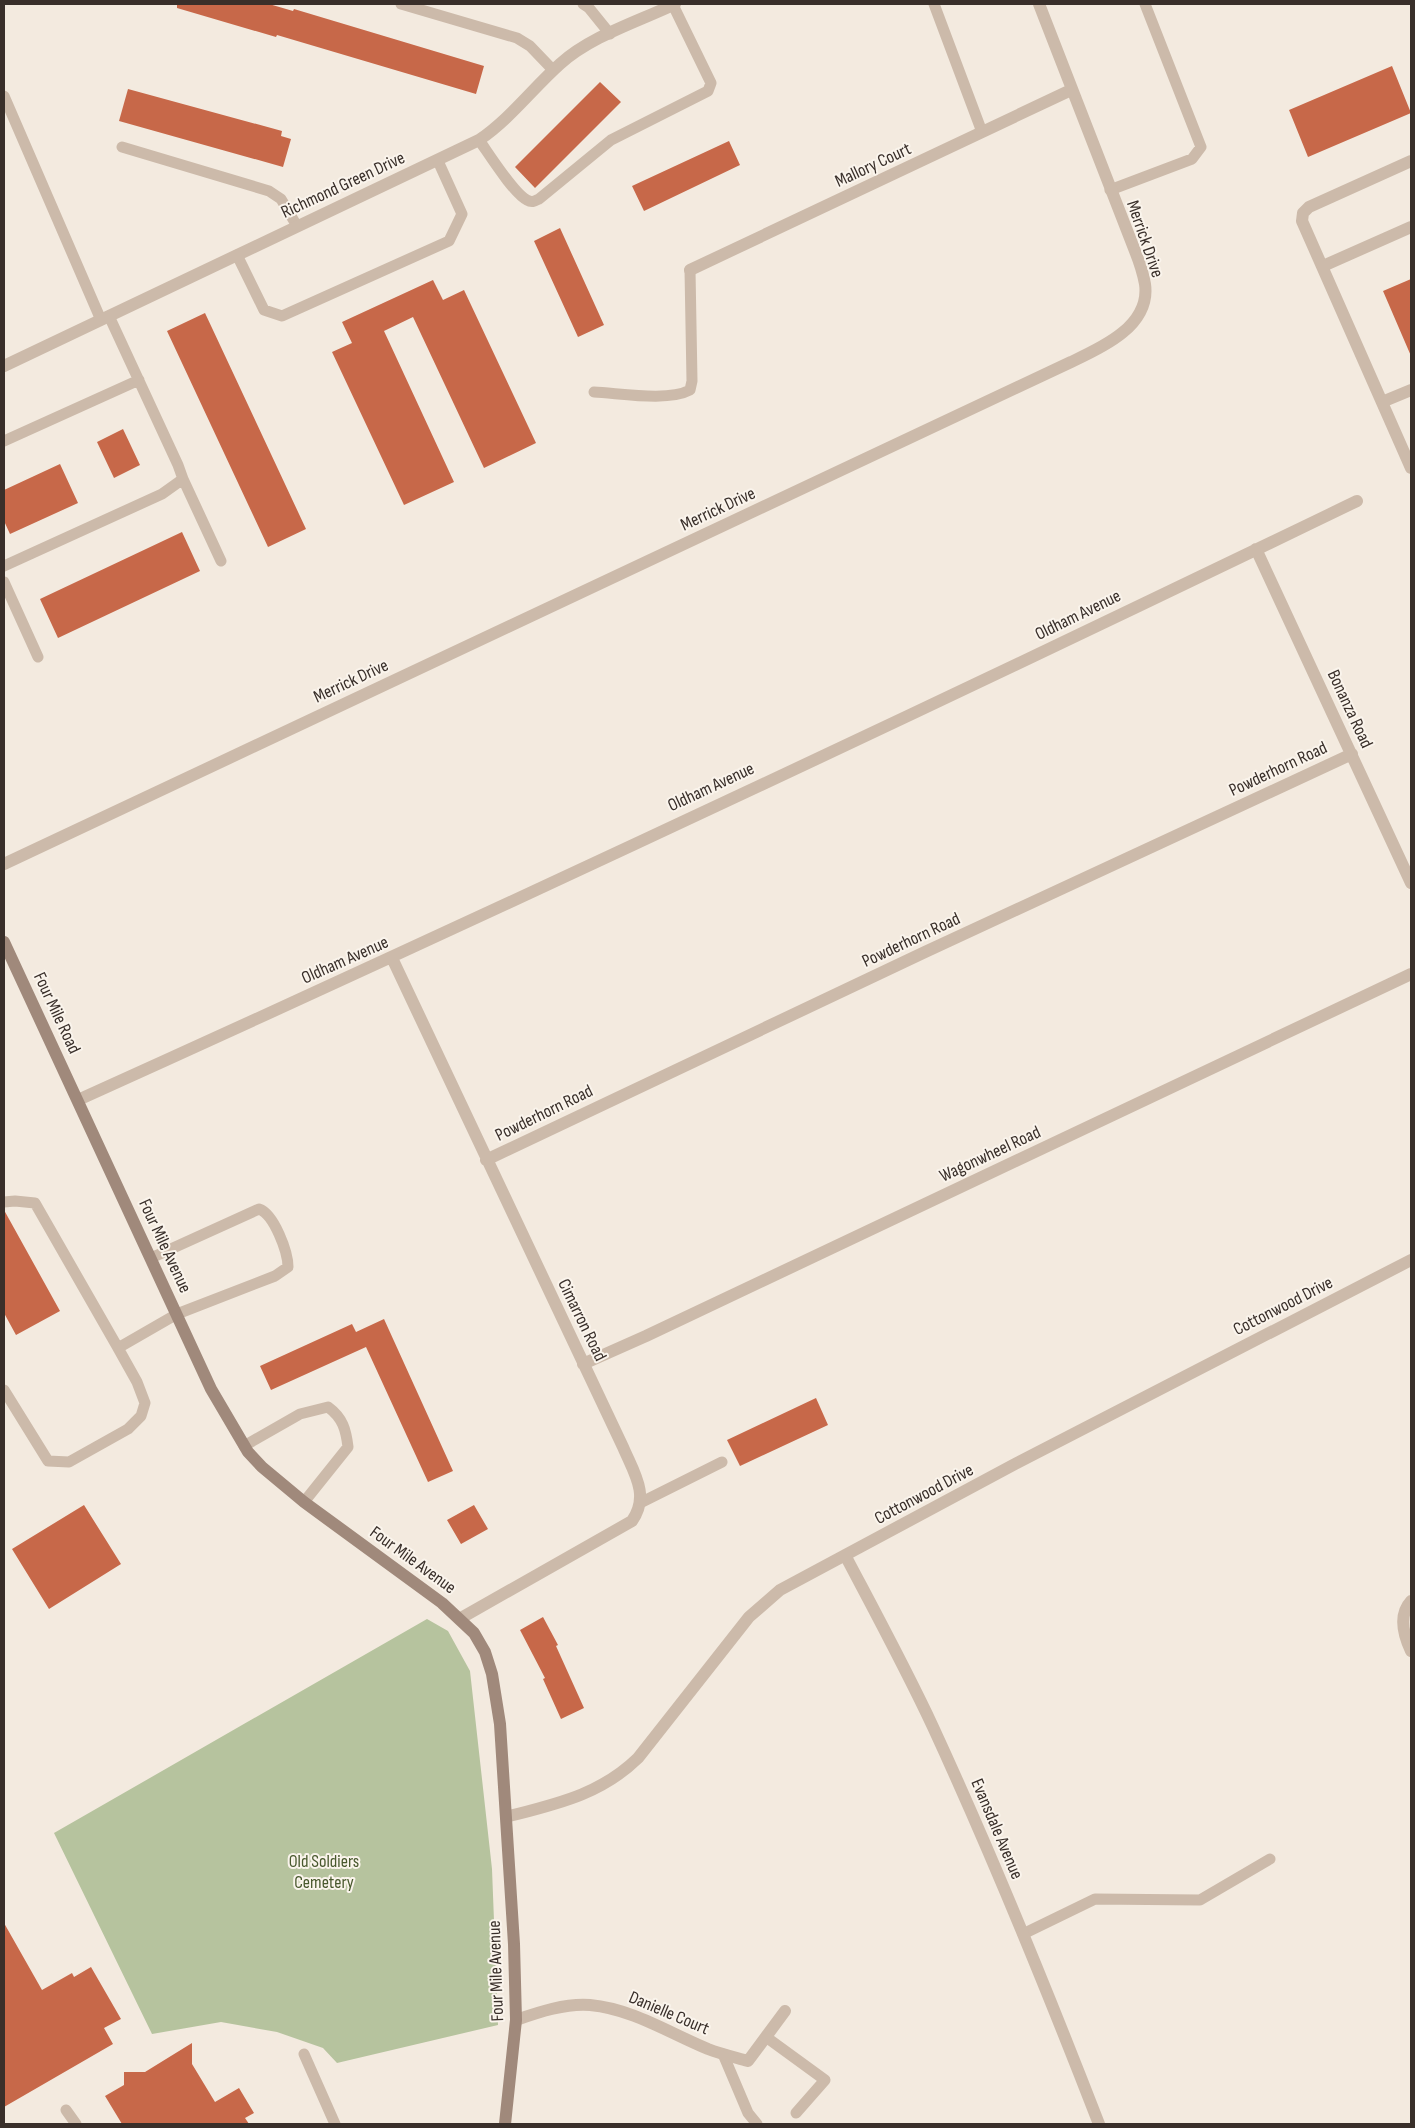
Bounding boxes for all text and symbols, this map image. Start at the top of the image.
street label: Mallory Court [832,138,915,192]
street label: Richmond Green Drive [278,147,408,223]
street label: Merrick Drive [1122,198,1168,280]
street label: Merrick Drive [677,483,759,535]
street label: Oldham Avenue [1032,585,1124,645]
street label: Merrick Drive [310,655,392,707]
street label: Bonanza Road [1323,666,1377,752]
street label: Powderhorn Road [1226,737,1330,801]
street label: Oldham Avenue [665,758,757,816]
street label: Powderhorn Road [859,908,963,972]
street label: Oldham Avenue [298,932,392,988]
street label: Four Mile Road [29,969,85,1057]
street label: Powderhorn Road [492,1080,596,1146]
street label: Wagonwheel Road [936,1121,1044,1187]
street label: Four Mile Avenue [134,1196,196,1296]
street label: Cottonwood Drive [1230,1272,1336,1340]
street label: Cimarron Road [553,1276,611,1364]
street label: Cottonwood Drive [871,1459,977,1529]
street label: Four Mile Avenue [366,1522,460,1598]
street label: Evansdale Avenue [966,1776,1028,1882]
park label: Old Soldiers Cemetery [289,1851,359,1893]
street label: Four Mile Avenue [484,1920,508,2022]
street label: Danielle Court [626,1987,713,2040]

